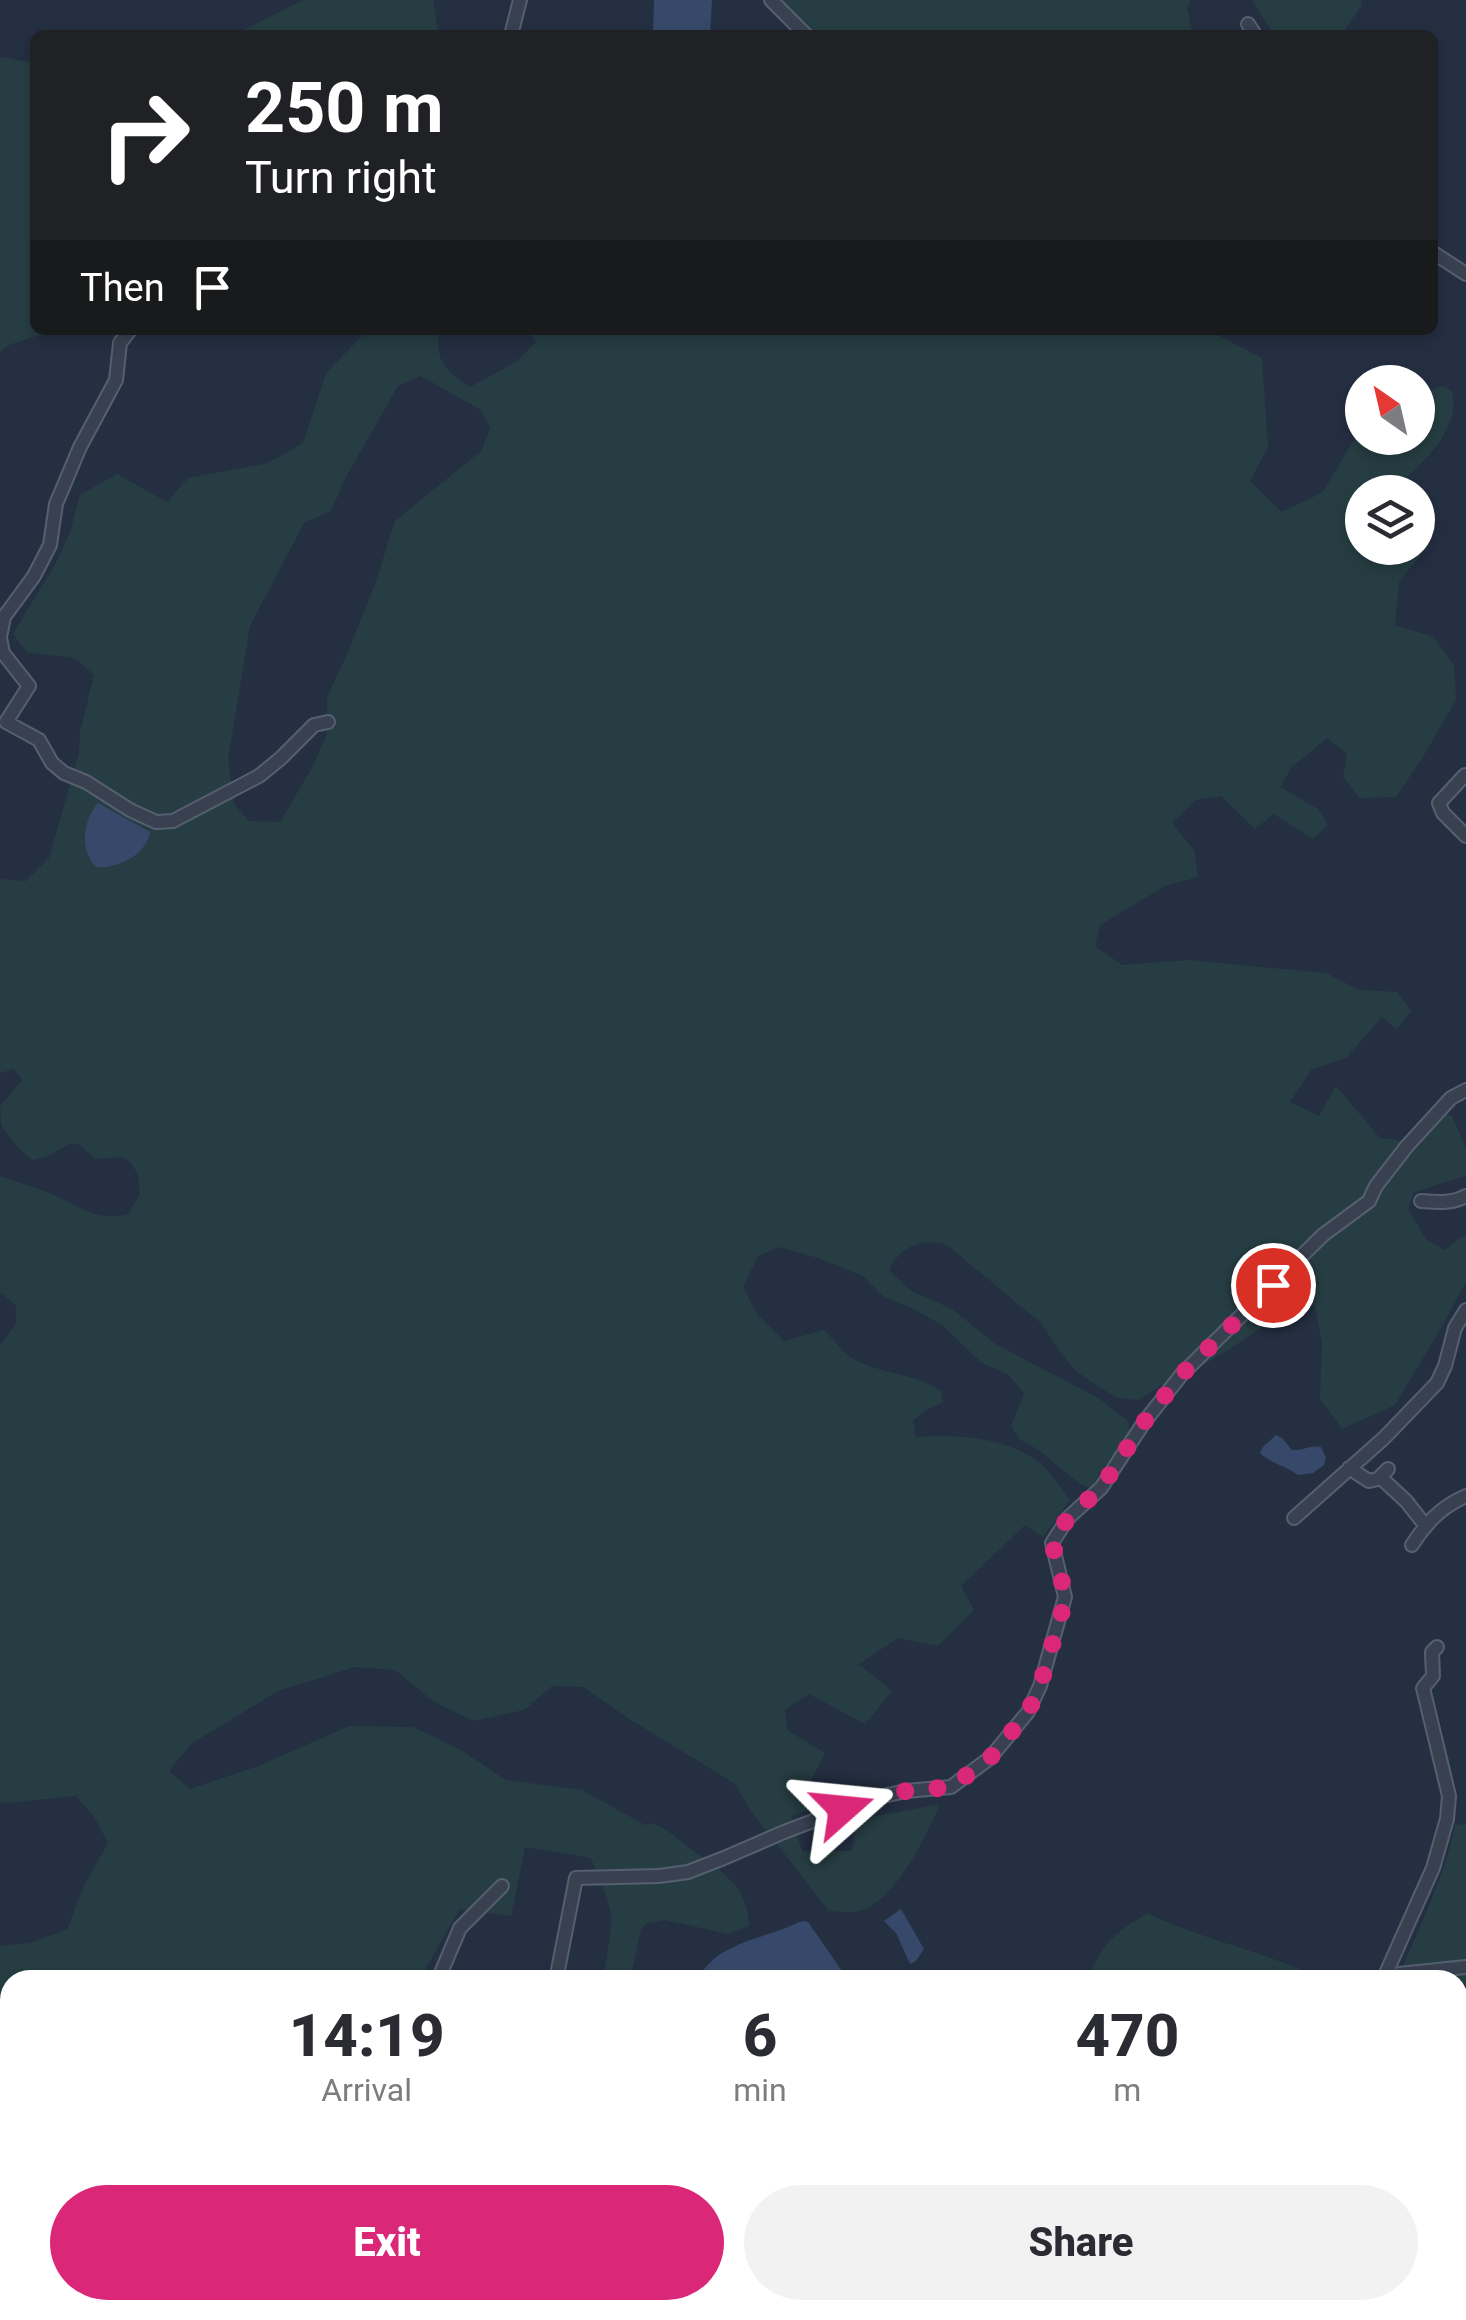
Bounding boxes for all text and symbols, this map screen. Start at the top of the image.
text: 250 m [245,67,444,149]
icon: right [80,70,210,200]
text: Turn right [245,151,437,204]
icon: arrive [185,260,240,315]
text: Then [80,266,165,310]
north arrow [1345,365,1435,455]
map controls [1345,365,1435,565]
button: layers [1345,475,1435,565]
pin [1231,1243,1316,1328]
icon: arrive [1246,1258,1301,1313]
position arrow [791,1757,895,1861]
text: 14:19 [289,2000,445,2071]
text: 6 [743,2000,777,2071]
text: 470 [1075,2000,1179,2071]
text: Arrival [321,2071,412,2109]
text: min [733,2071,787,2109]
text: m [1113,2071,1141,2109]
button: Exit [50,2185,724,2300]
button: Share [744,2185,1418,2300]

